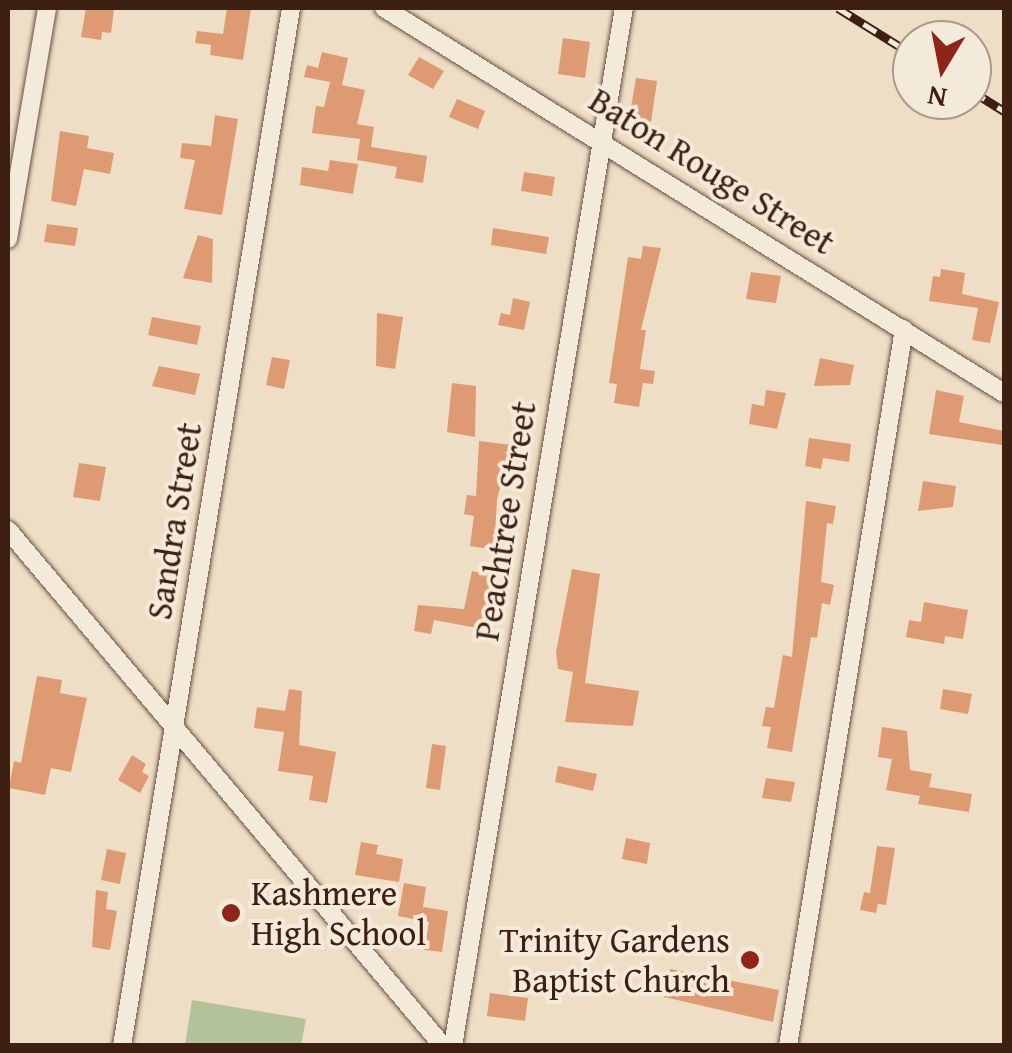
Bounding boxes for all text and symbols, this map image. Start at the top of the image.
north arrow [892,20,992,120]
text: N [924,76,950,120]
street label: Baton Rouge Street [582,79,842,263]
street label: Peachtree Street [465,398,545,644]
street label: Sandra Street [138,420,210,622]
place label: Kashmere High School [251,872,426,954]
marker: Kashmere High School [220,902,242,924]
place label: Trinity Gardens Baptist Church [499,919,730,1001]
marker: Trinity Gardens Baptist Church [739,949,761,971]

